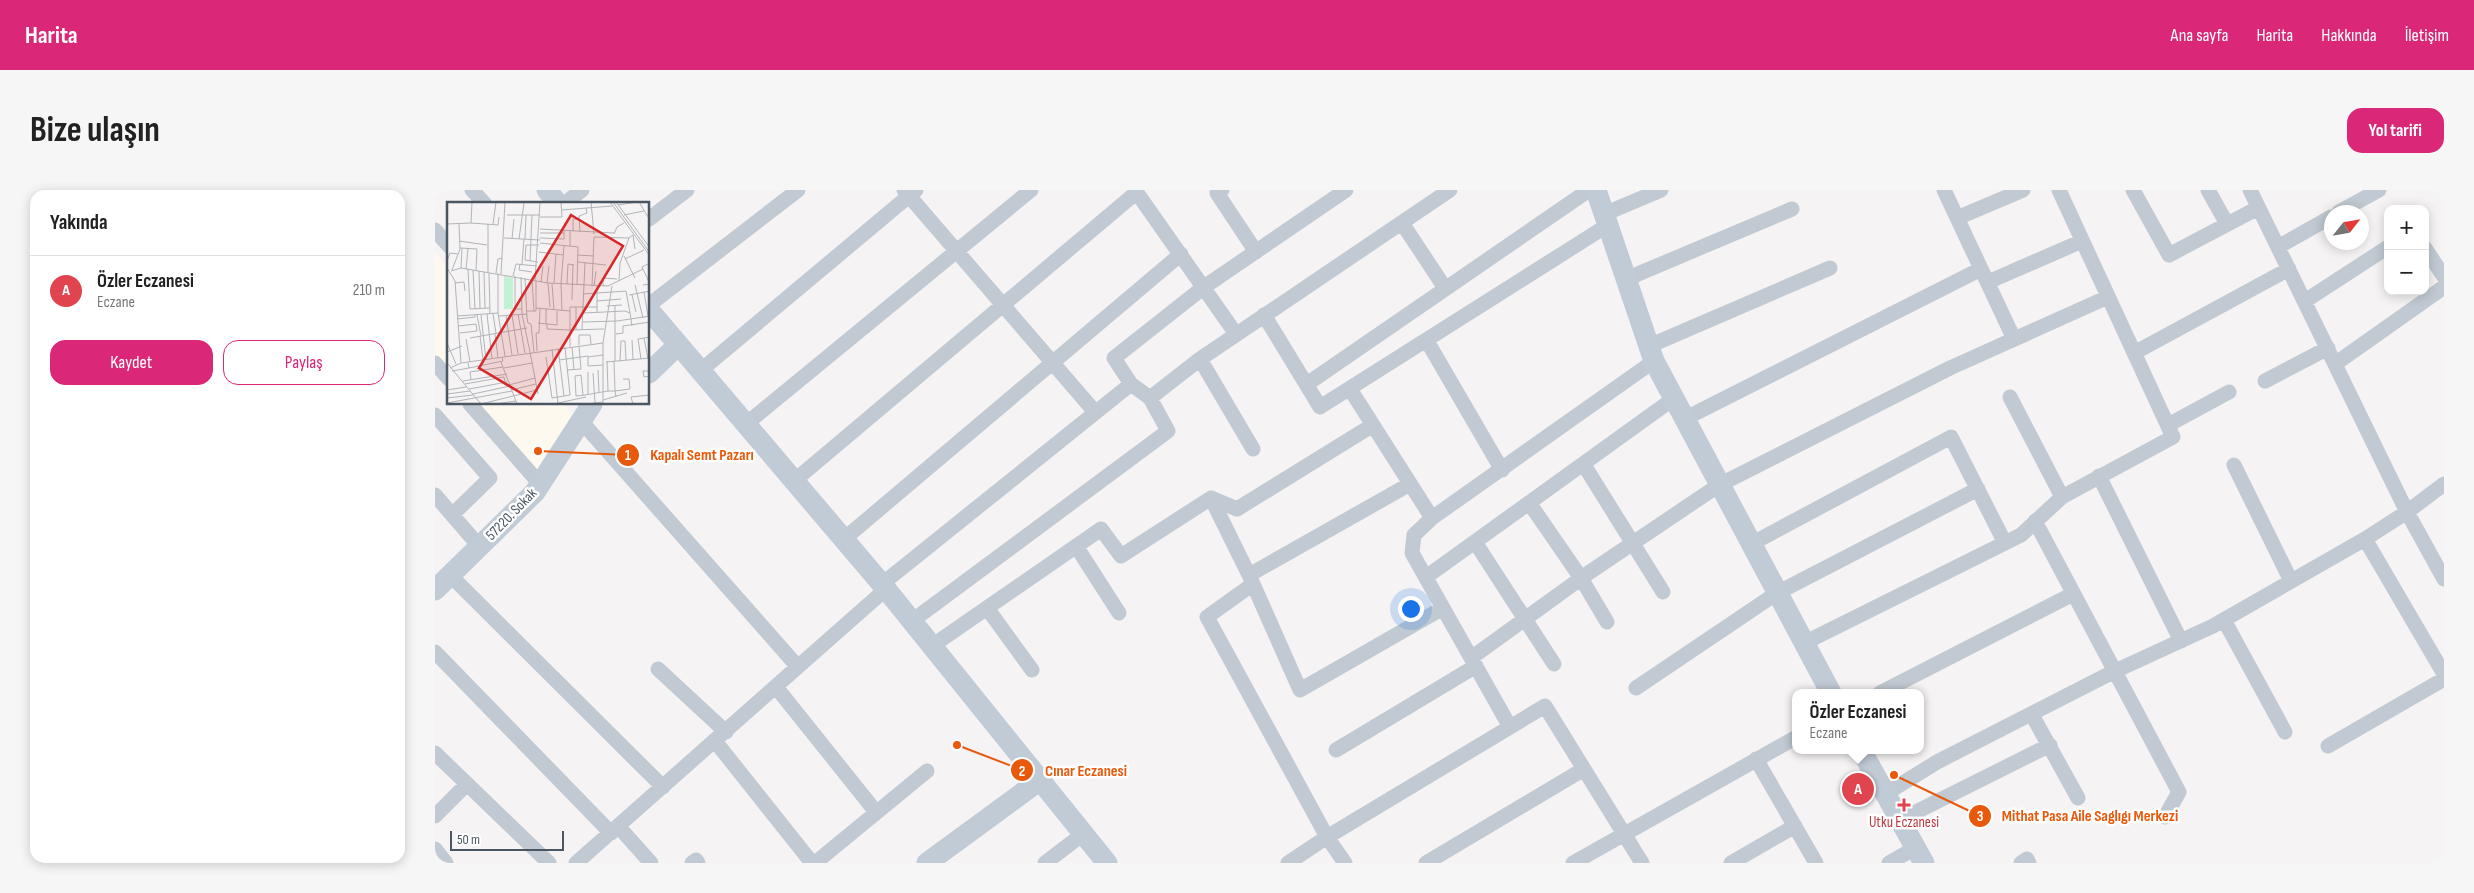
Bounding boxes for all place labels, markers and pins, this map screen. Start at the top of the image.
callout: Kapalı Semt Pazarı [616,439,764,470]
callout: Cınar Eczanesi [1010,755,1137,786]
pin: A [1842,770,1874,808]
marker: Utku Eczanesi [1898,799,1910,811]
callout: Mithat Pasa Aile Saglıgı Merkezi [1967,800,2188,831]
place label: Utku Eczanesi [1869,813,1939,832]

